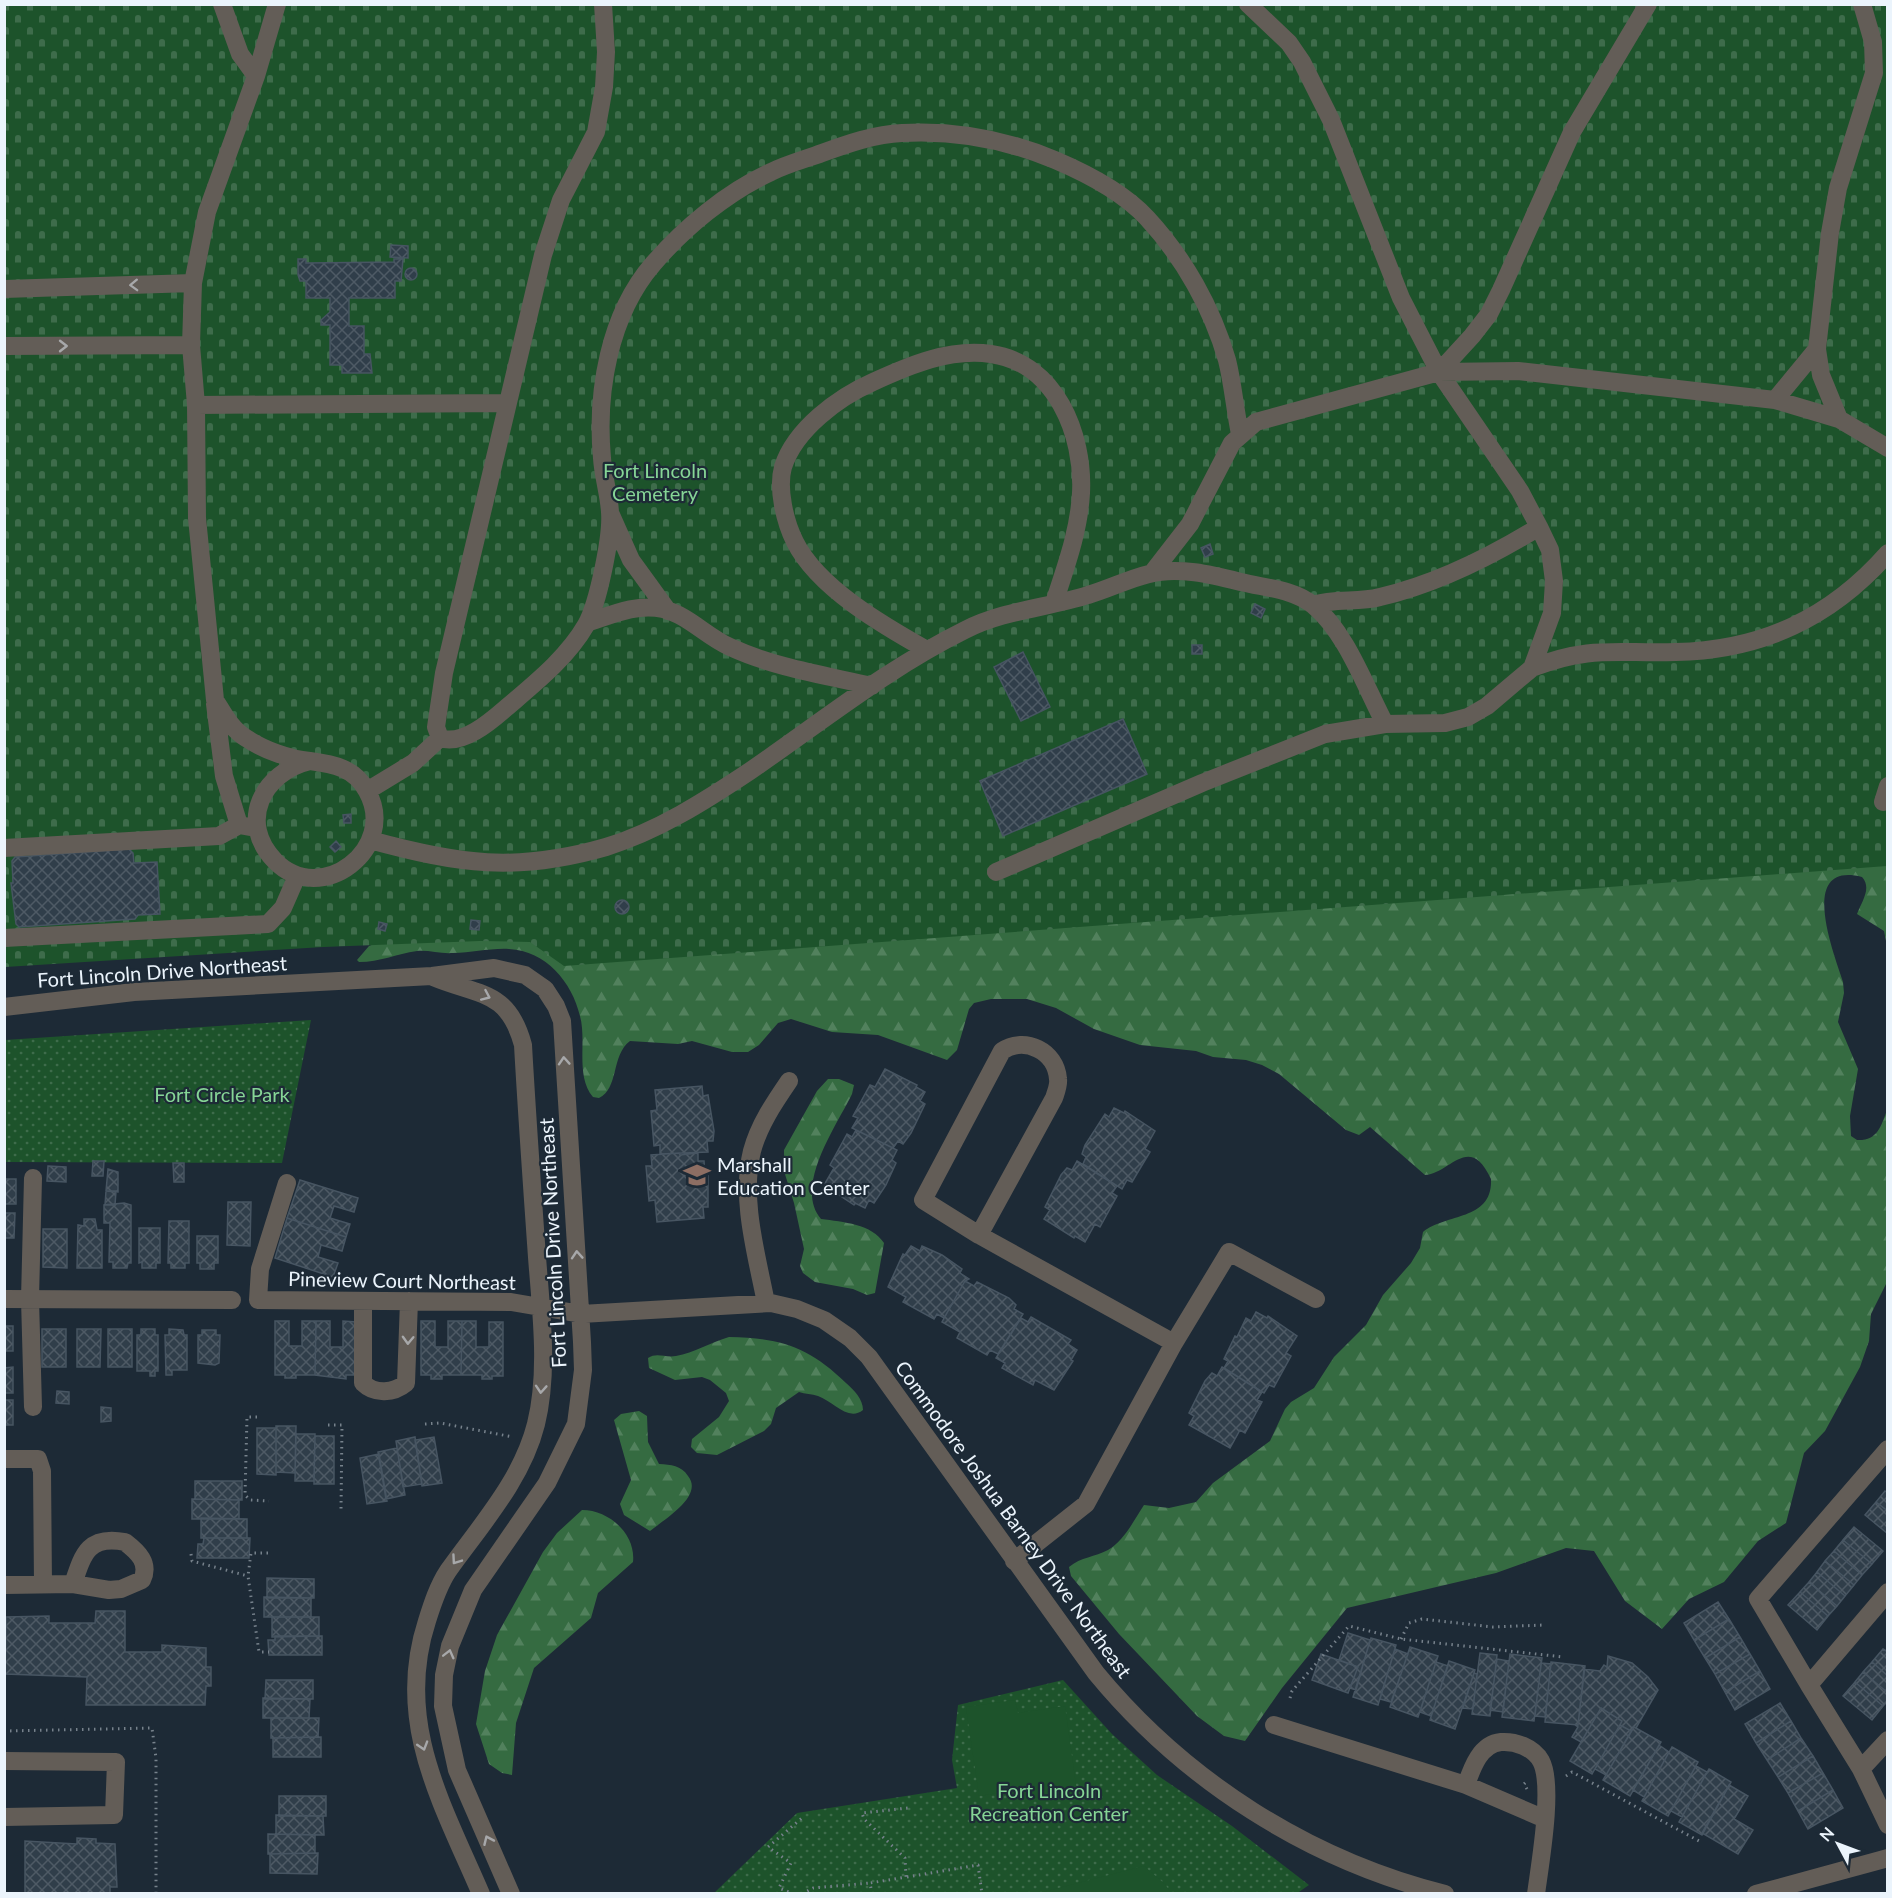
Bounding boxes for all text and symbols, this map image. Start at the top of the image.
one-way arrow [130,278,139,291]
one-way arrow [58,339,67,352]
park label: Fort Lincoln Cemetery [603,458,707,505]
street label: Fort Lincoln Drive Northeast [36,950,288,992]
one-way arrow [480,989,491,1001]
one-way arrow [558,1056,571,1065]
park label: Fort Circle Park [154,1082,291,1106]
street label: Fort Lincoln Drive Northeast [533,1117,571,1369]
place label: Marshall Education Center [717,1152,870,1199]
school or university icon: Marshall Education Center [682,1160,712,1190]
one-way arrow [571,1251,584,1260]
street label: Pineview Court Northeast [288,1266,516,1294]
one-way arrow [402,1335,415,1344]
street label: Commodore Joshua Barney Drive Northeast [891,1356,1137,1682]
one-way arrow [535,1384,548,1393]
one-way arrow [452,1554,463,1565]
one-way arrow [441,1649,454,1659]
one-way arrow [416,1740,428,1751]
park label: Fort Lincoln Recreation Center [970,1778,1129,1825]
north arrow [1808,1814,1868,1874]
text: N [1815,1823,1838,1845]
one-way arrow [483,1835,495,1846]

